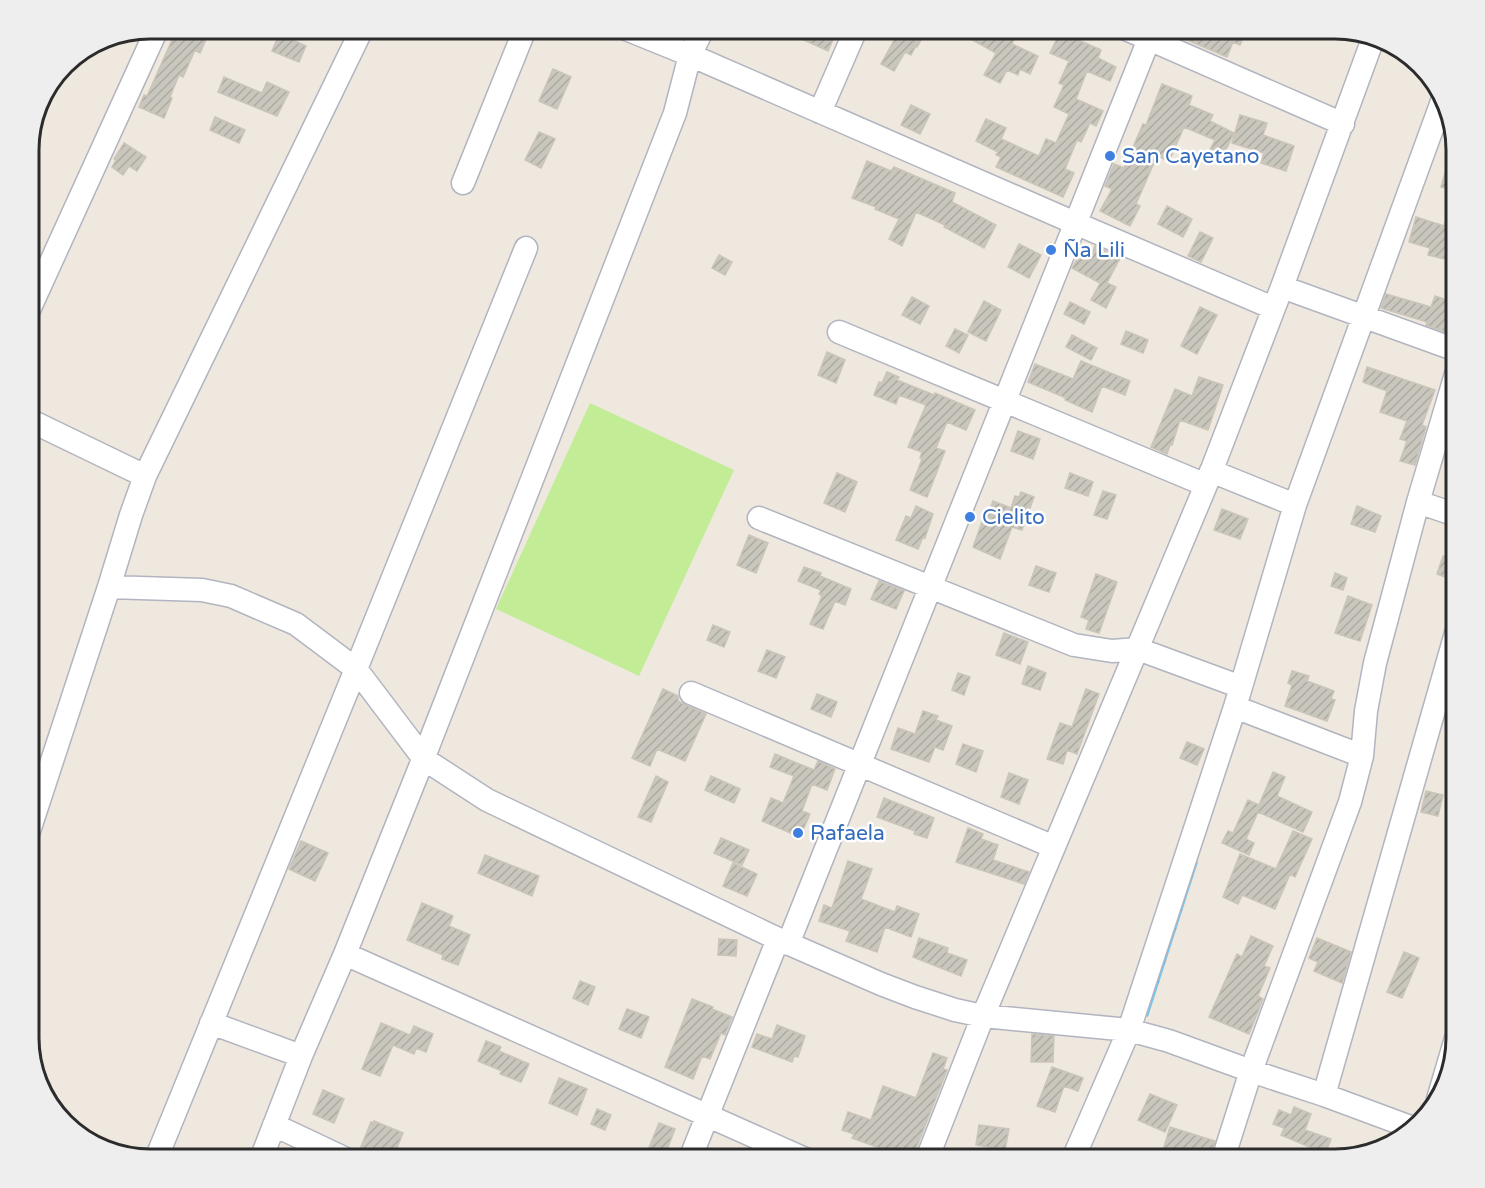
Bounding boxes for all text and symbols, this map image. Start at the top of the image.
place label: San Cayetano [1122,144,1260,169]
marker: San Cayetano [1103,149,1117,163]
place label: Ña Lili [1063,238,1125,263]
marker: Ña Lili [1044,243,1058,257]
place label: Cielito [982,505,1045,530]
marker: Cielito [963,510,977,524]
place label: Rafaela [810,821,885,846]
marker: Rafaela [791,826,805,840]

